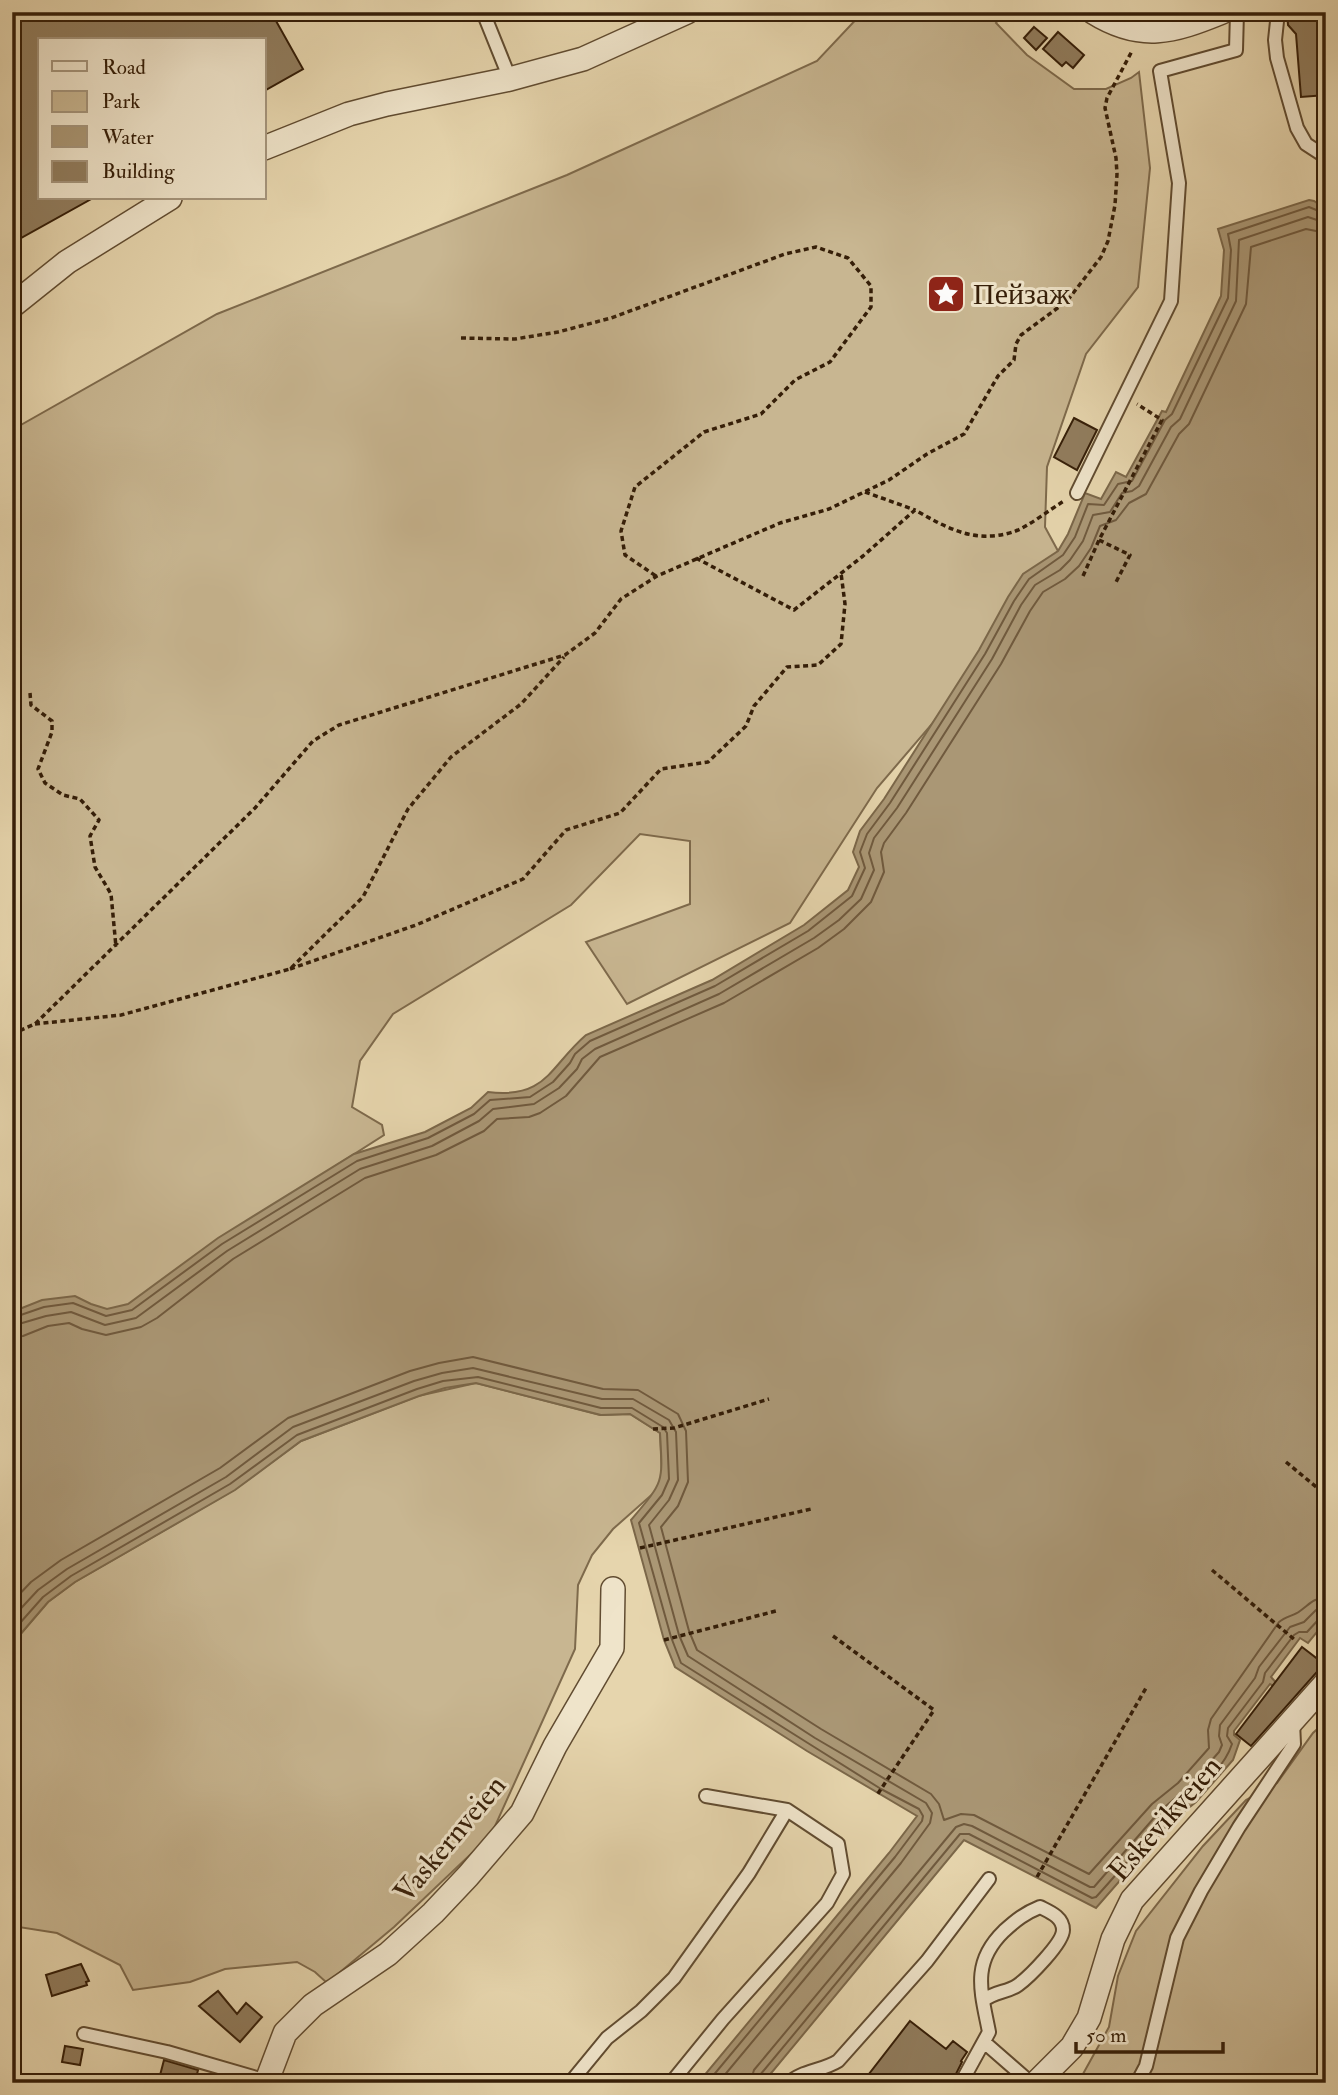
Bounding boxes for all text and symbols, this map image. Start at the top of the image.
legend [38,38,266,200]
text: Road [102,54,147,81]
text: Park [102,88,140,115]
text: Water [101,124,154,151]
text: Building [102,158,175,185]
place icon: Пейзаж [925,273,967,315]
place label: Пейзаж [973,276,1070,313]
street label: Eskevikveien [1100,1748,1230,1890]
street label: Vaskernveien [386,1768,514,1910]
scale bar [1076,2011,1222,2055]
text: 50 m [1086,2022,1127,2049]

